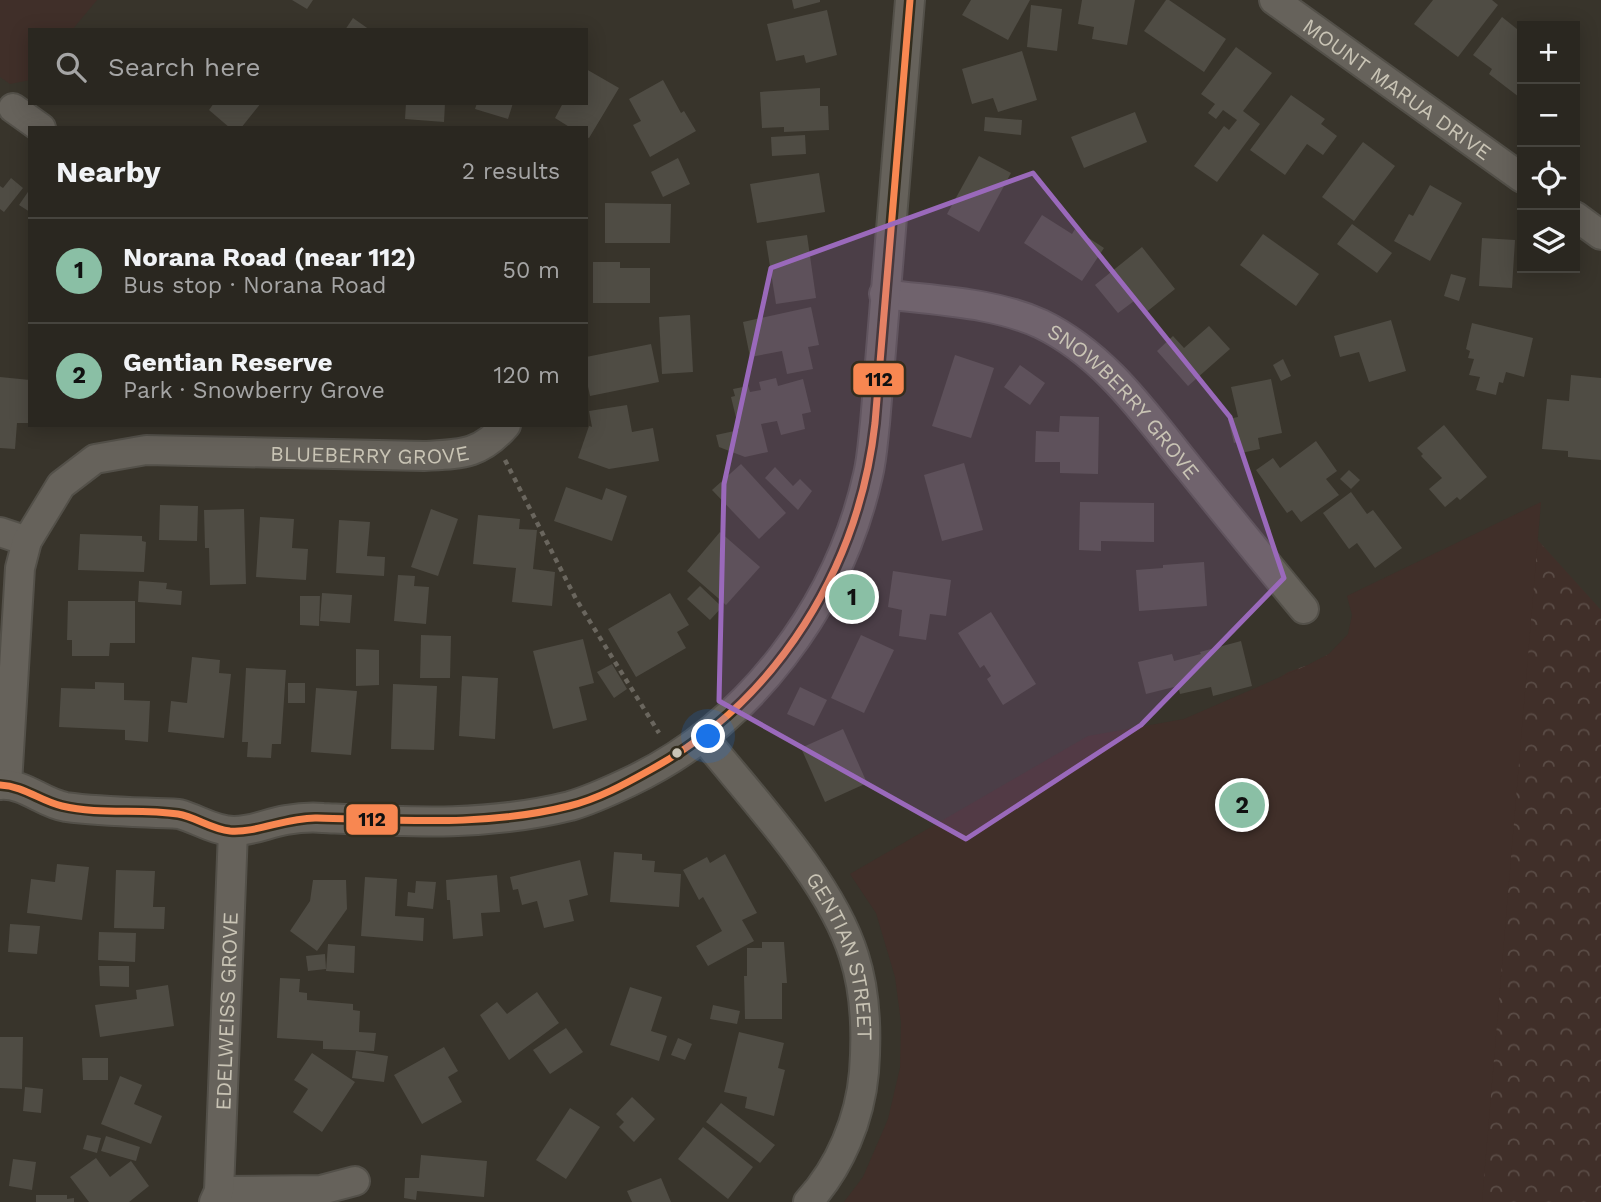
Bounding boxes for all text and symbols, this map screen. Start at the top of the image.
street label: MOUNT MARUA DRIVE [1298,13,1497,165]
map controls [1517,21,1580,273]
button: + [1517,21,1580,84]
search box [28,28,588,105]
icon: search [52,48,90,86]
text: Search here [108,52,260,82]
button: − [1517,84,1580,147]
button: locate [1517,147,1580,210]
text: Nearby [56,154,161,189]
text: 2 results [462,158,560,185]
button: layers [1517,210,1580,273]
text: Norana Road (near 112) [123,242,416,272]
text: 1 [74,257,84,284]
text: 50 m [503,257,560,284]
text: Bus stop · Norana Road [123,272,386,299]
street label: SNOWBERRY GROVE [1044,318,1205,484]
text: Gentian Reserve [123,347,333,377]
text: 2 [72,362,86,389]
text: 120 m [494,362,560,389]
line badge: 112 [852,362,905,396]
text: 112 [865,368,893,391]
text: Park · Snowberry Grove [123,377,385,404]
street label: BLUEBERRY GROVE [270,439,471,469]
pin: 1 [829,571,875,623]
your location [691,719,725,753]
unlabelled marker [670,746,684,760]
pin: 2 [1219,779,1265,831]
line badge: 112 [345,803,399,836]
text: 112 [358,808,386,831]
street label: GENTIAN STREET [801,867,878,1041]
street label: EDELWEISS GROVE [210,912,242,1111]

